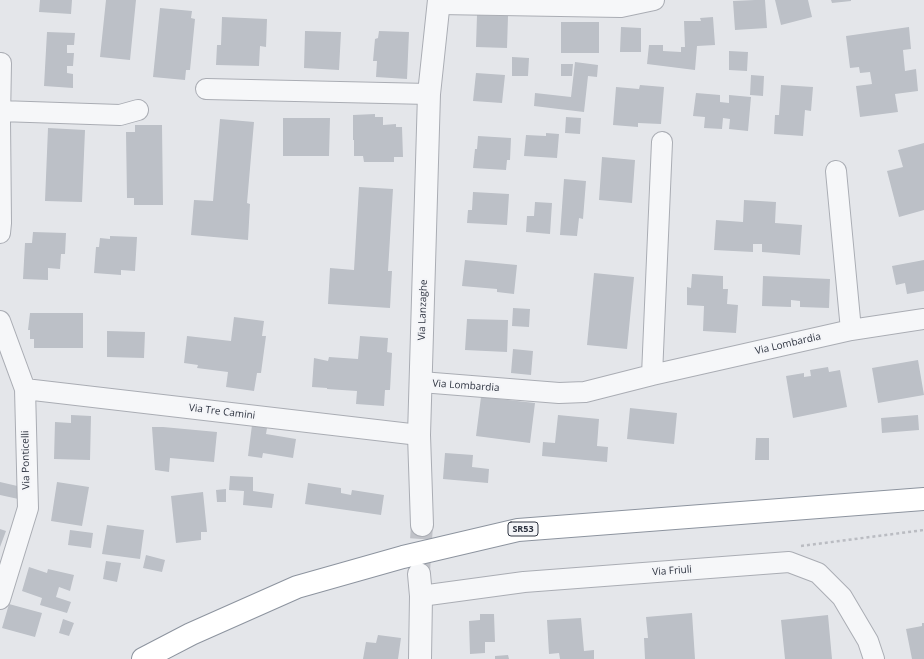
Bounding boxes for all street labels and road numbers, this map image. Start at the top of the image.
street label: Via Lanzaghe [416,279,430,341]
street label: Via Lombardia [754,331,822,357]
street label: Via Lombardia [432,378,500,394]
street label: Via Tre Camini [188,402,256,422]
street label: Via Ponticelli [19,430,33,490]
road number: SR53 [508,522,538,536]
street label: Via Friuli [652,564,692,578]

